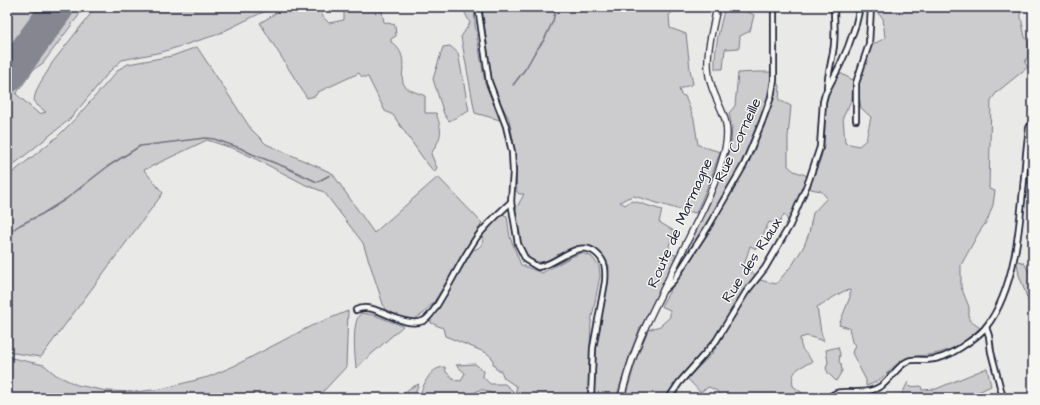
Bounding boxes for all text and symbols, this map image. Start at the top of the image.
street label: Rue Corneille [709,95,767,185]
street label: Route de Marmagne [642,155,719,291]
street label: Rue des Riaux [717,213,788,306]

